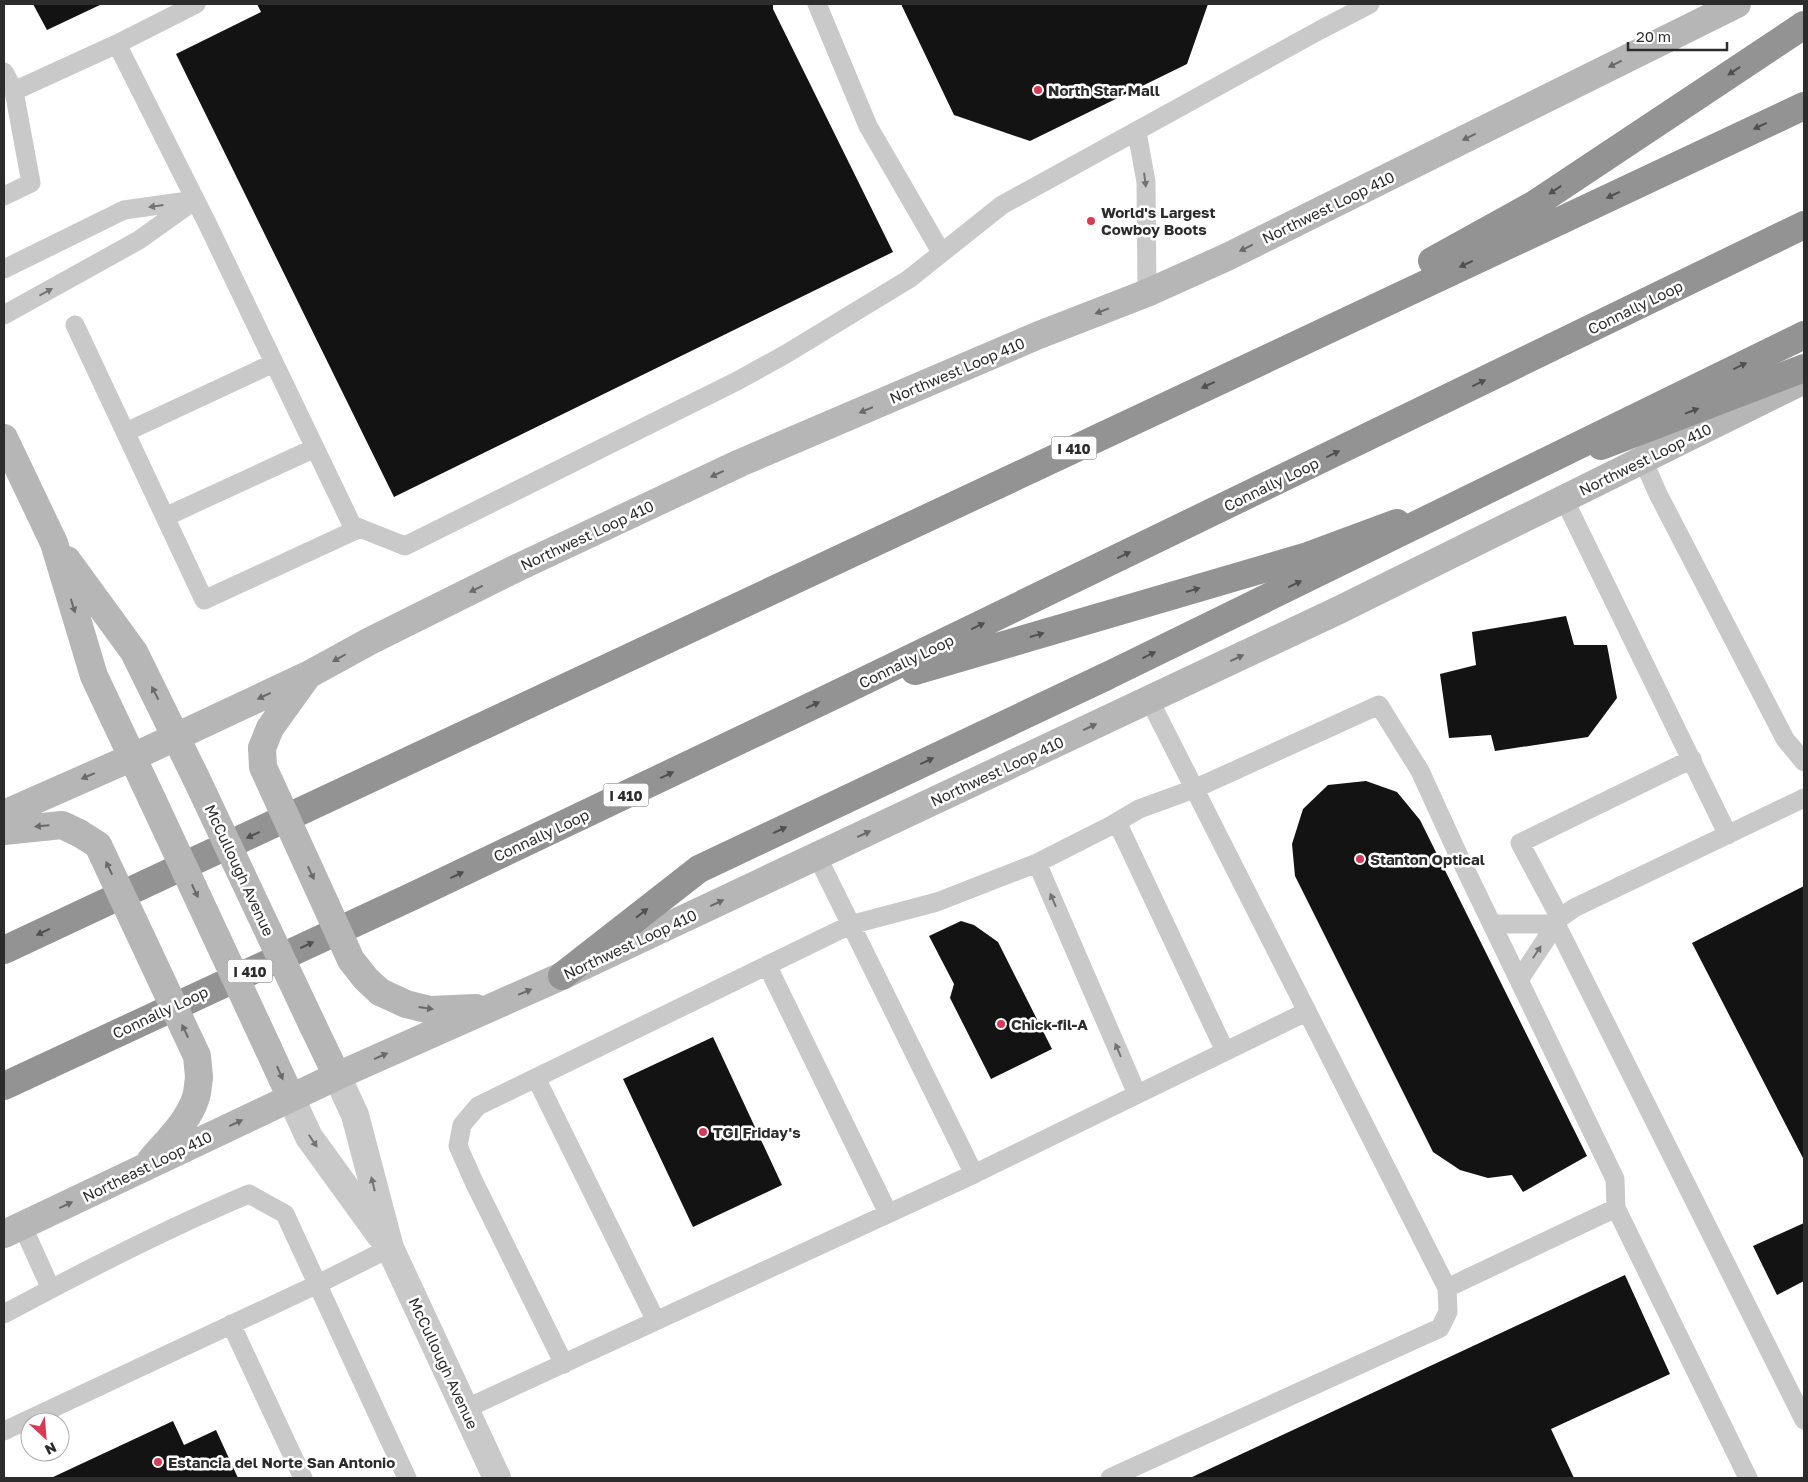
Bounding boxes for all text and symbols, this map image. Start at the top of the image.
scale bar [1628,20,1727,52]
text: 20 m [1636,27,1671,45]
one-way arrow [1608,60,1622,68]
one-way arrow [1728,66,1741,76]
place label: North Star Mall [1048,81,1160,99]
marker: North Star Mall [1032,84,1044,96]
one-way arrow [1753,123,1767,131]
one-way arrow [1462,133,1477,141]
street label: Northwest Loop 410 [1259,167,1397,247]
one-way arrow [1141,172,1149,188]
one-way arrow [1549,185,1562,195]
one-way arrow [1606,191,1620,199]
one-way arrow [147,202,163,210]
place label: World's Largest Cowboy Boots [1101,203,1215,238]
marker: World's Largest Cowboy Boots [1085,215,1097,227]
one-way arrow [1239,244,1253,252]
one-way arrow [1459,260,1473,268]
street label: Connally Loop [1585,276,1685,338]
one-way arrow [40,287,53,296]
one-way arrow [1094,307,1109,315]
street label: Northwest Loop 410 [887,333,1027,407]
one-way arrow [1733,362,1747,370]
one-way arrow [1472,379,1486,387]
one-way arrow [1201,381,1215,389]
one-way arrow [859,406,873,414]
one-way arrow [1685,407,1700,415]
street label: Northwest Loop 410 [1576,419,1714,499]
road number: I 410 [1052,436,1096,459]
one-way arrow [1326,450,1340,458]
street label: Connally Loop [1221,453,1321,515]
one-way arrow [710,471,724,479]
street label: Northwest Loop 410 [517,496,657,574]
one-way arrow [1117,551,1131,559]
one-way arrow [1288,580,1302,588]
one-way arrow [468,585,483,593]
one-way arrow [1186,585,1201,593]
one-way arrow [70,599,78,614]
one-way arrow [971,622,985,630]
street label: Connally Loop [856,630,956,692]
one-way arrow [1030,631,1045,639]
one-way arrow [1142,651,1156,659]
one-way arrow [332,654,347,662]
one-way arrow [1230,654,1244,662]
one-way arrow [151,686,159,700]
one-way arrow [257,692,271,700]
one-way arrow [806,701,820,709]
one-way arrow [1083,723,1097,731]
street label: Northwest Loop 410 [927,732,1067,810]
one-way arrow [920,757,934,765]
one-way arrow [659,771,674,780]
one-way arrow [81,773,95,781]
road number: I 410 [604,784,648,806]
street label: McCullough Avenue [202,801,279,939]
street label: Connally Loop [490,805,592,865]
one-way arrow [34,823,50,831]
one-way arrow [773,826,787,834]
one-way arrow [857,829,871,837]
one-way arrow [246,831,260,839]
place label: Stanton Optical [1370,850,1485,868]
marker: Stanton Optical [1354,853,1366,865]
one-way arrow [105,861,113,875]
one-way arrow [308,866,316,880]
one-way arrow [450,871,464,879]
one-way arrow [191,884,199,898]
one-way arrow [1049,893,1057,907]
one-way arrow [710,899,724,907]
street label: Northwest Loop 410 [560,905,700,983]
one-way arrow [635,908,648,919]
one-way arrow [36,929,50,937]
one-way arrow [300,940,314,948]
one-way arrow [1532,945,1542,959]
road number: I 410 [228,959,272,982]
street label: Connally Loop [109,982,211,1042]
one-way arrow [518,987,533,995]
one-way arrow [418,1004,434,1012]
place label: Chick-fil-A [1011,1015,1088,1033]
marker: Chick-fil-A [995,1018,1007,1030]
one-way arrow [181,1024,189,1038]
one-way arrow [1113,1043,1121,1057]
one-way arrow [374,1052,388,1060]
one-way arrow [276,1066,284,1080]
one-way arrow [229,1119,243,1127]
place label: TGI Friday's [713,1123,801,1141]
marker: TGI Friday's [697,1126,709,1138]
street label: Northeast Loop 410 [79,1127,215,1205]
one-way arrow [308,1134,318,1148]
one-way arrow [369,1176,377,1191]
one-way arrow [59,1200,73,1208]
street label: McCullough Avenue [406,1294,483,1432]
north arrow [20,1412,70,1462]
text: N [42,1439,59,1459]
place label: Estancia del Norte San Antonio [168,1453,395,1471]
marker: Estancia del Norte San Antonio [152,1456,164,1468]

